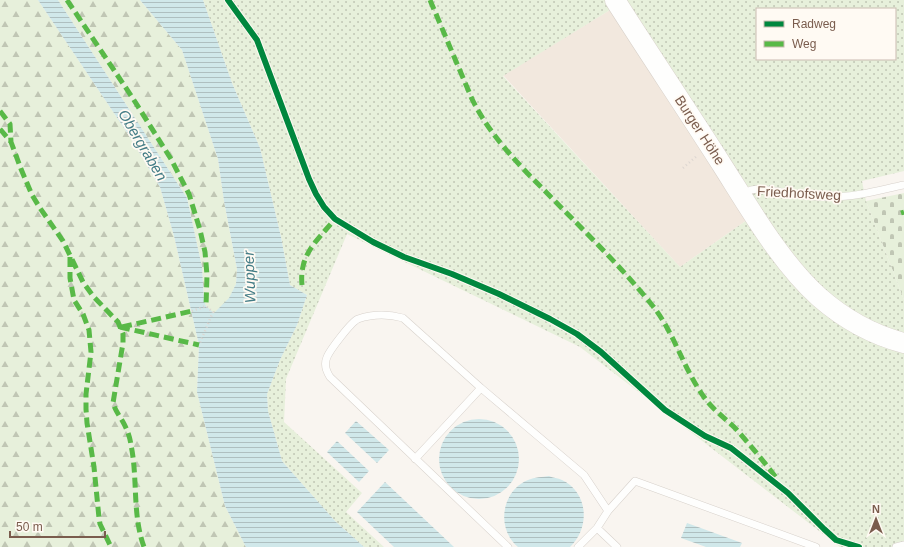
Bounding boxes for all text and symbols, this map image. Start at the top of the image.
legend [756,8,896,60]
text: Radweg [792,17,836,31]
text: Weg [792,37,816,51]
street label: Burger Höhe [672,92,728,168]
water label: Obergraben [115,106,171,184]
street label: Friedhofsweg [757,183,841,203]
water label: Wupper [240,249,258,304]
north arrow [856,499,896,539]
text: N [872,503,880,515]
scale bar [10,513,105,539]
text: 50 m [16,520,43,534]

